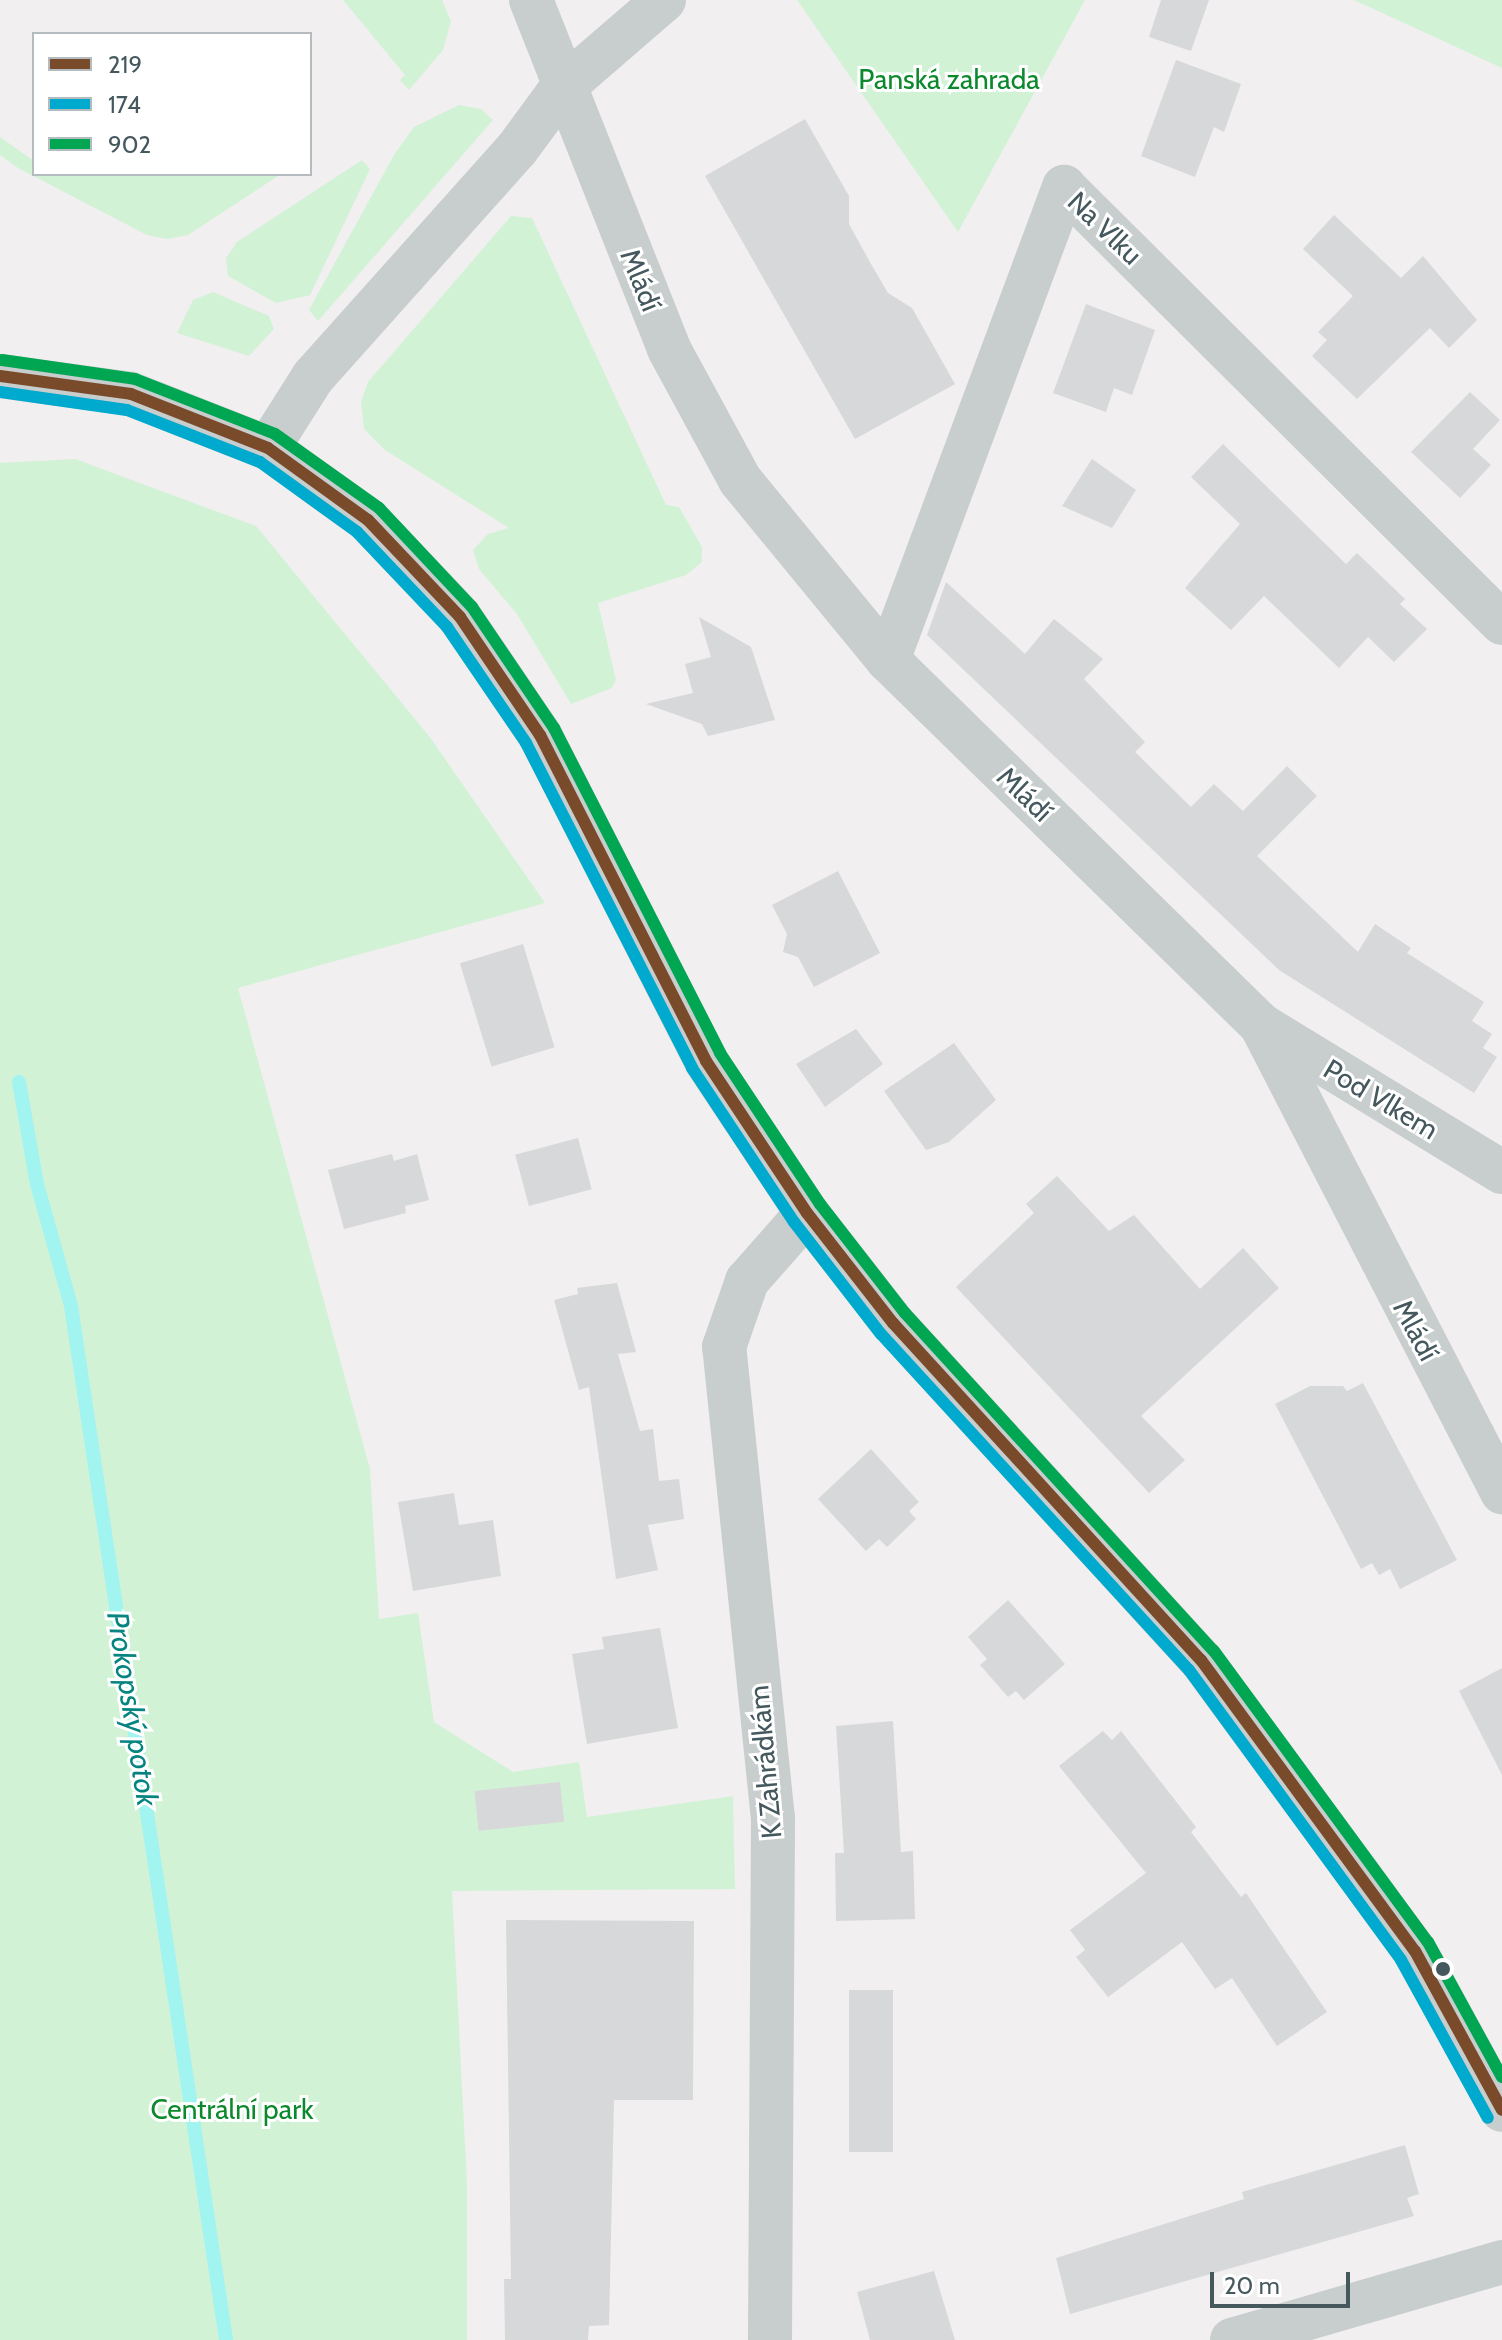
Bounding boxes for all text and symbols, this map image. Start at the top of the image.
legend [32,32,312,176]
text: 219 [108,50,142,79]
park label: Panská zahrada [858,62,1040,96]
text: 174 [108,90,141,119]
text: 902 [108,130,151,159]
street label: Na Vlku [1061,185,1149,271]
street label: Mládí [613,244,669,316]
street label: Mládí [990,760,1060,828]
street label: Pod Vlkem [1318,1052,1444,1146]
street label: Mládí [1386,1294,1446,1366]
water label: Prokopský potok [99,1609,165,1809]
street label: K Zahrádkám [742,1684,788,1840]
unlabelled marker [1435,1961,1451,1977]
park label: Centrální park [150,2092,314,2126]
scale bar [1214,2256,1354,2306]
text: 20 m [1224,2271,1280,2300]

